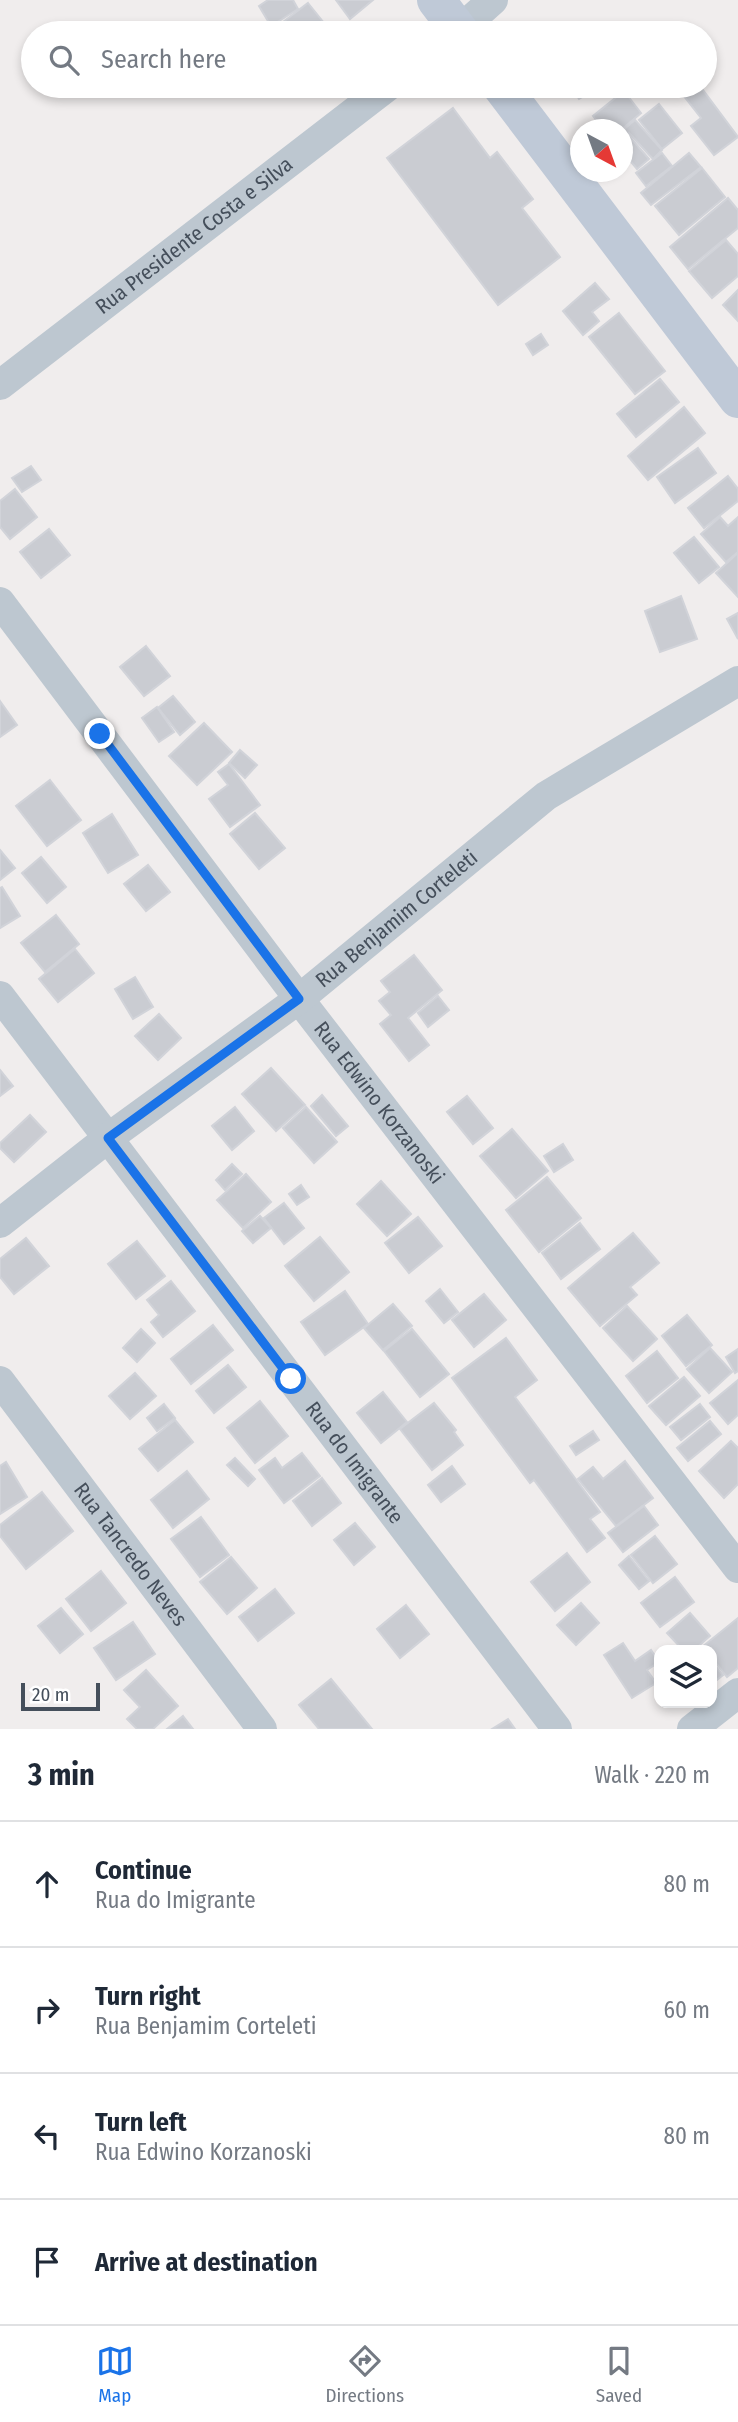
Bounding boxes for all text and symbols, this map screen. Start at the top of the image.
search box [21,21,717,98]
icon: search [45,41,83,79]
text: Search here [101,44,226,75]
north arrow [570,119,633,182]
street label: Rua Presidente Costa e Silva [90,151,298,320]
route end [84,718,115,749]
street label: Rua Benjamim Corteleti [310,845,483,993]
street label: Rua Edwino Korzanoski [308,1016,450,1189]
route start [275,1363,306,1394]
street label: Rua do Imigrante [300,1396,409,1529]
street label: Rua Tancredo Neves [68,1478,193,1631]
map controls [654,1645,717,1708]
button: layers [654,1645,717,1708]
scale bar [21,1680,100,1712]
text: 20 m [32,1683,69,1706]
text: 3 min [28,1757,95,1793]
text: Walk · 220 m [595,1761,710,1789]
text: Continue [95,1855,192,1886]
icon: ahead [28,1865,66,1903]
text: 80 m [663,1870,710,1898]
text: Rua do Imigrante [95,1886,256,1914]
text: Turn right [95,1981,201,2012]
icon: right [28,1991,66,2029]
text: 60 m [664,1996,710,2024]
text: Rua Benjamim Corteleti [95,2012,316,2040]
text: Turn left [95,2107,187,2138]
icon: left [28,2117,66,2155]
text: 80 m [663,2122,710,2150]
text: Rua Edwino Korzanoski [95,2138,312,2166]
icon: arrive [28,2243,66,2281]
text: Arrive at destination [95,2247,318,2278]
tab: Map [96,2342,134,2407]
tab: Directions [326,2342,404,2407]
tab: Saved [596,2342,642,2407]

